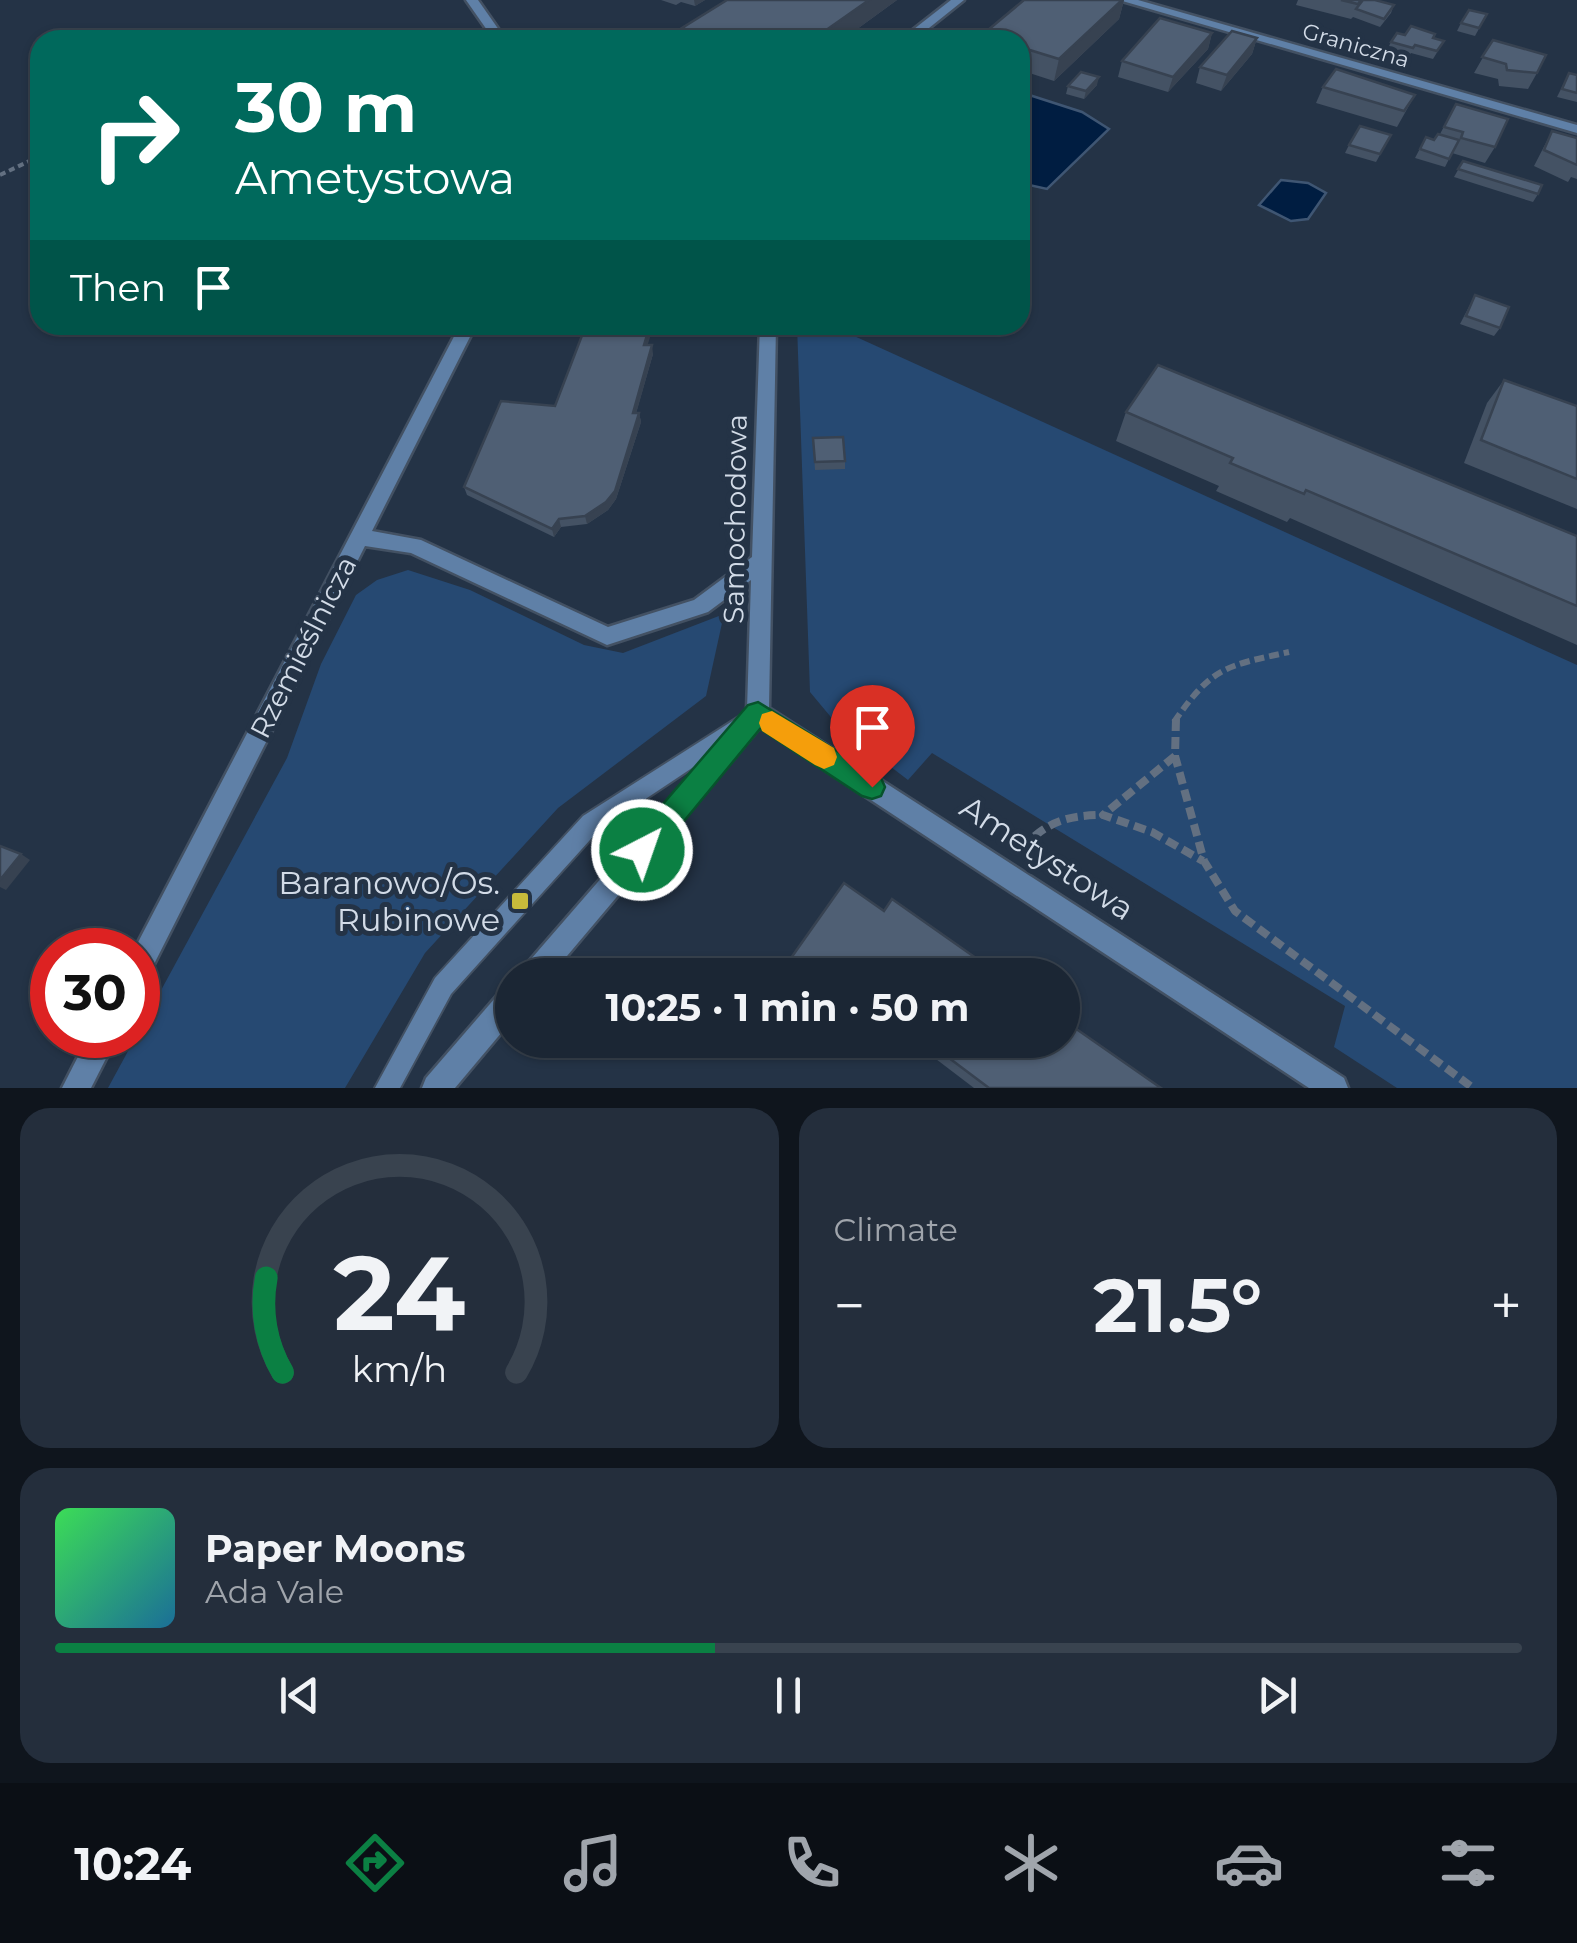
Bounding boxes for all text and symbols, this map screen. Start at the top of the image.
street label: Graniczna [1299,17,1412,74]
text: 30 m [235,64,417,150]
icon: right [70,70,200,200]
text: Ametystowa [235,150,515,205]
icon: arrive [186,260,241,315]
text: Then [70,264,166,311]
street label: Samochodowa [716,414,754,624]
street label: Rzemieślnicza [243,550,363,744]
pin [830,685,915,788]
icon: arrive [845,700,900,755]
street label: Ametystowa [953,787,1141,928]
position arrow [590,798,694,902]
place label: Baranowo/Os. Rubinowe [278,863,500,939]
marker: Baranowo/Os. Rubinowe [509,890,531,912]
speed limit sign: 30 [30,928,160,1058]
text: 10:25 · 1 min · 50 m [606,984,969,1031]
text: Climate [834,1210,958,1249]
text: 24 [333,1229,465,1356]
text: 21.5° [1093,1259,1262,1351]
text: − [834,1272,865,1339]
text: + [1490,1272,1522,1339]
text: km/h [352,1347,447,1391]
text: Paper Moons [205,1525,466,1572]
text: Ada Vale [205,1572,344,1611]
icon: previous [272,1668,327,1723]
icon: pause [761,1668,816,1723]
icon: next [1250,1668,1305,1723]
icon: directions [340,1828,410,1898]
icon: music [558,1828,628,1898]
icon: phone [777,1828,847,1898]
icon: climate [996,1828,1066,1898]
icon: car [1214,1828,1284,1898]
icon: filters [1433,1828,1503,1898]
text: 10:24 [74,1836,191,1891]

